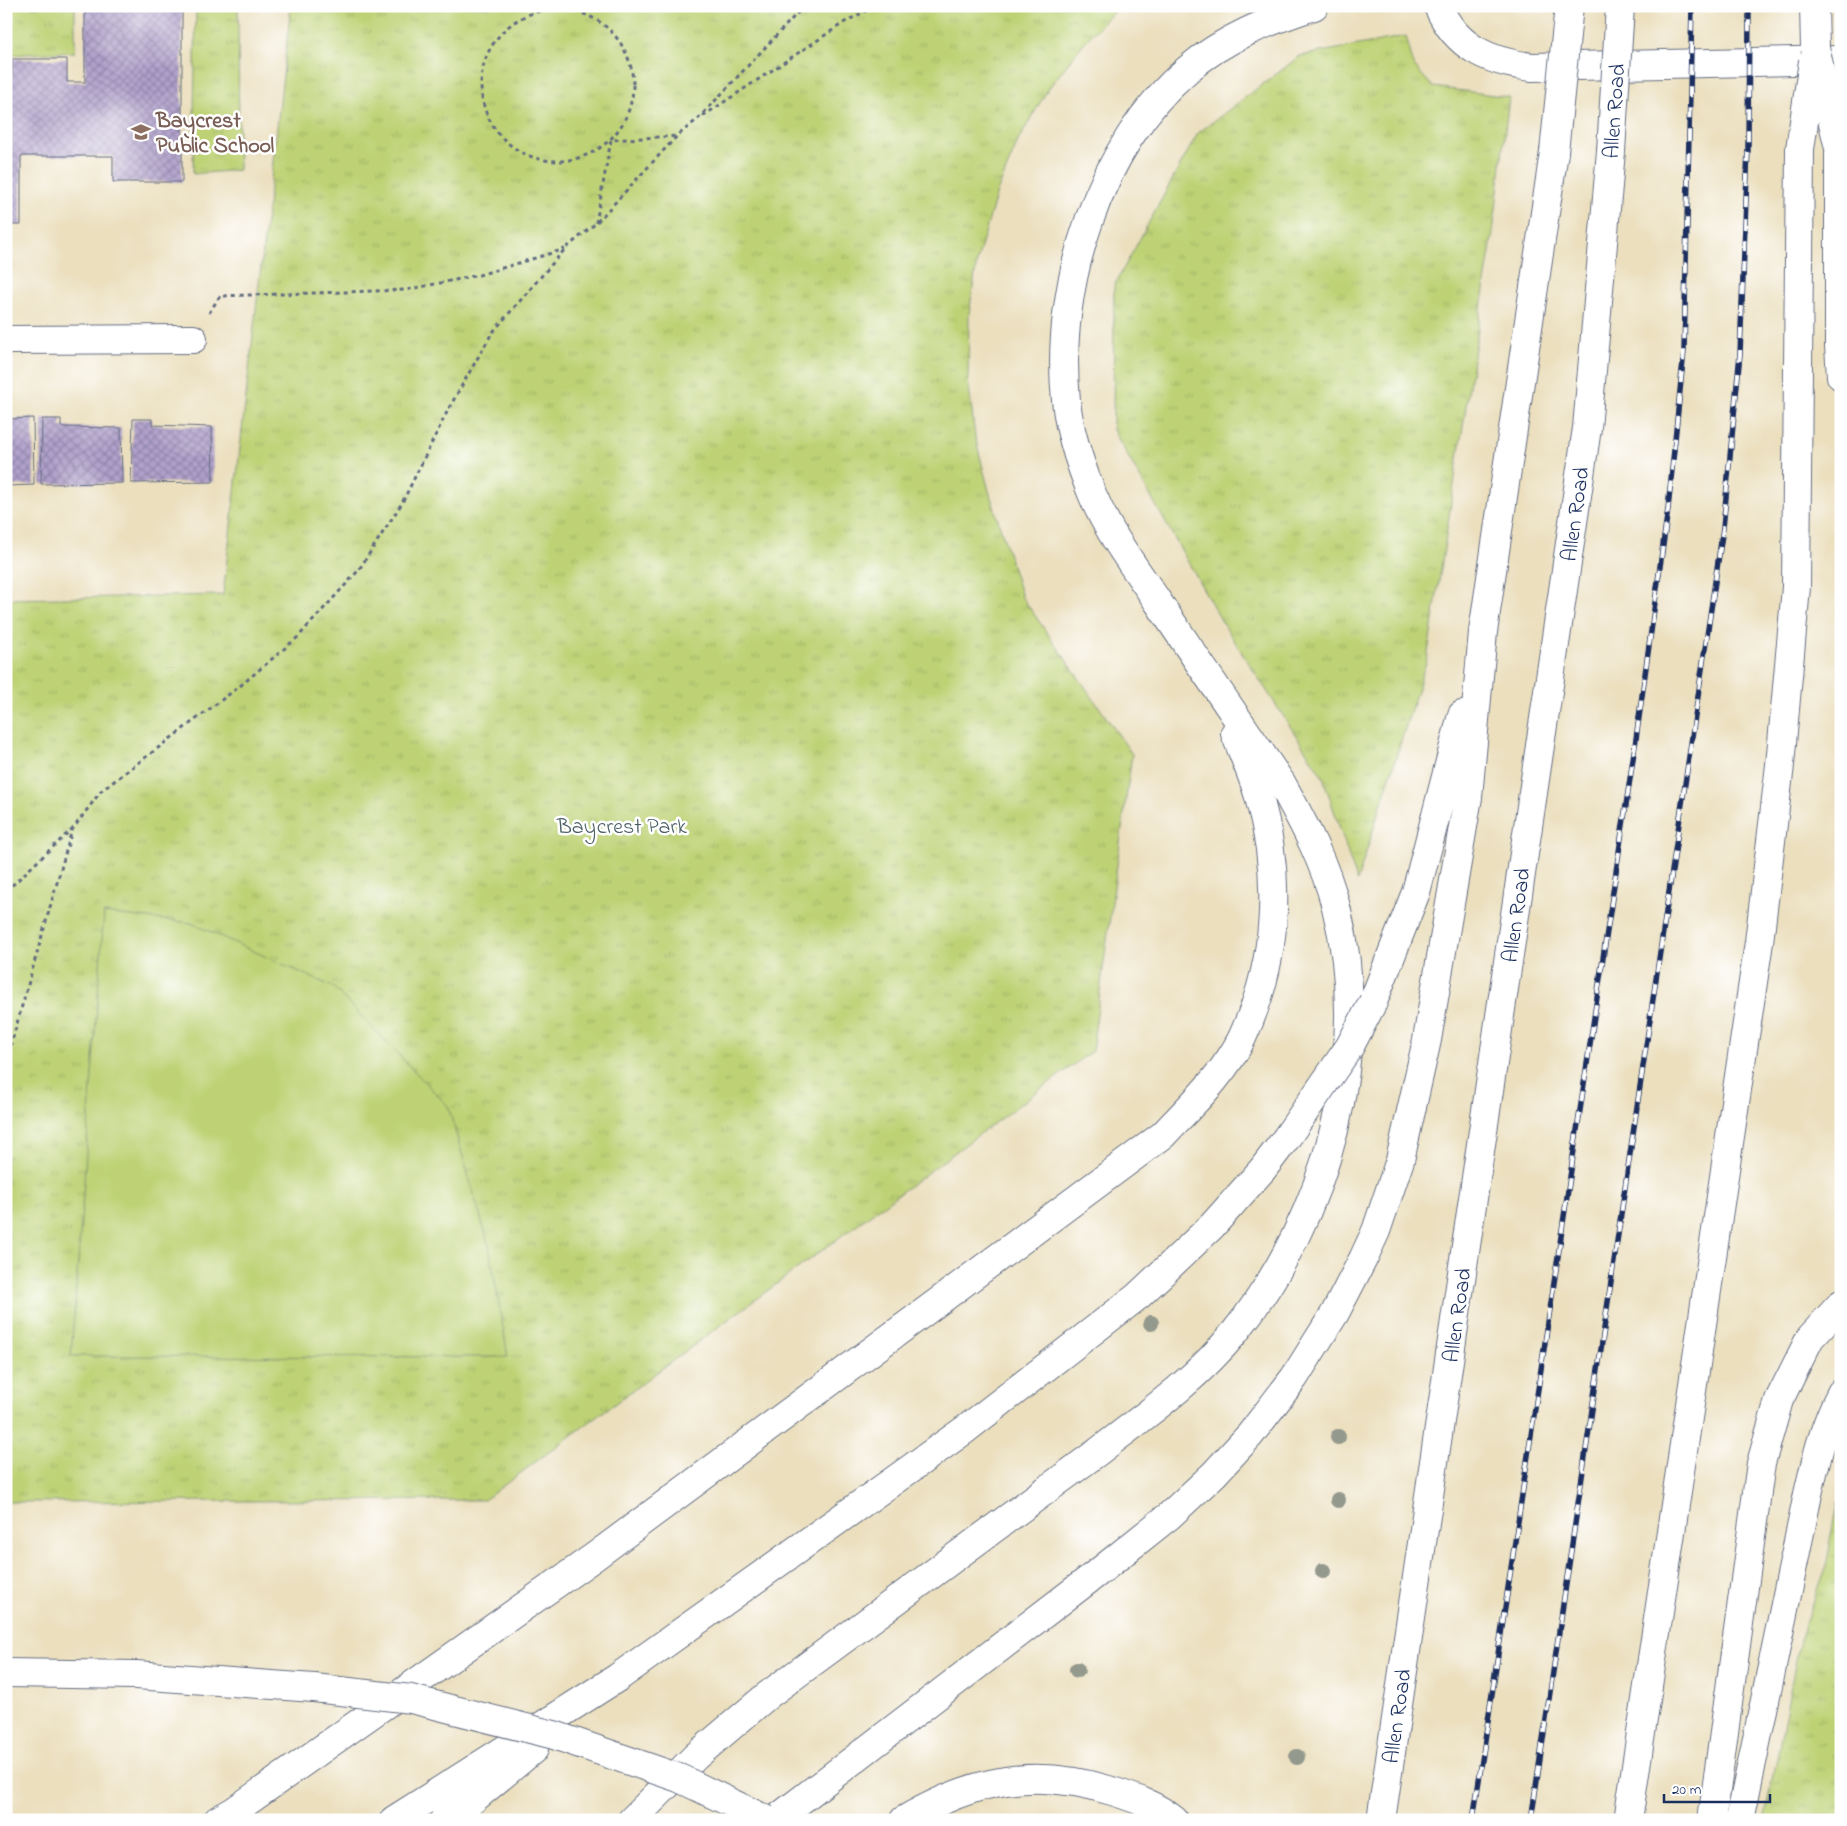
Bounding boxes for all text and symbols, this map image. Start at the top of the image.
street label: Allen Road [1597,63,1635,160]
place label: Baycrest Public School [155,106,274,163]
school or university icon: Baycrest Public School [130,121,152,143]
street label: Allen Road [1555,465,1599,564]
park label: Baycrest Park [556,812,687,845]
street label: Allen Road [1496,866,1540,965]
street label: Allen Road [1437,1266,1481,1365]
street label: Allen Road [1377,1667,1421,1766]
scale bar [1664,1771,1771,1803]
text: 20 m [1672,1779,1702,1801]

